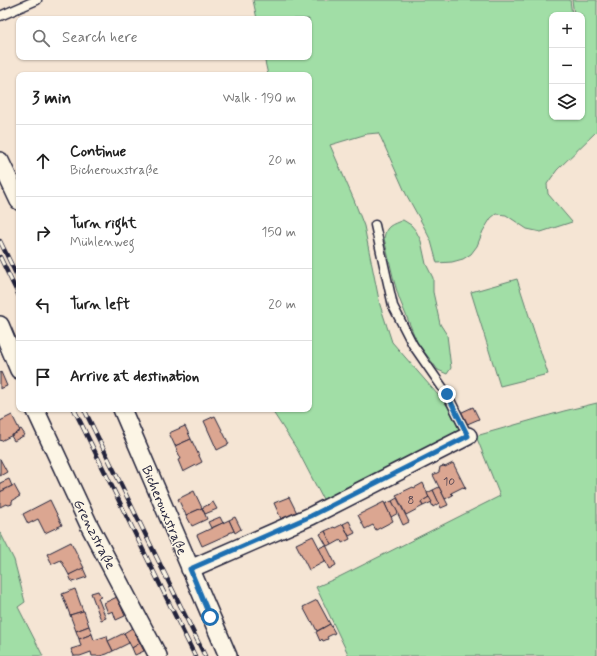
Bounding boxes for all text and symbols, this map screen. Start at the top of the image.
map controls [549,12,585,120]
button: + [549,12,585,48]
search box [16,16,312,60]
icon: search [30,27,52,49]
text: Search here [62,28,138,48]
button: − [549,48,585,84]
button: layers [549,84,585,120]
text: 3 min [32,87,71,109]
text: Walk · 190 m [223,90,296,107]
text: Continue [70,142,126,162]
icon: ahead [32,150,54,172]
text: 20 m [268,152,296,169]
text: Bicherouxstraße [70,162,159,179]
text: Turn right [70,214,137,234]
icon: right [32,222,54,244]
text: 150 m [262,224,296,241]
text: Mühlenweg [70,234,135,251]
icon: left [32,294,54,316]
text: Turn left [70,295,130,315]
text: 20 m [268,296,296,313]
icon: arrive [32,366,54,388]
text: Arrive at destination [70,367,199,387]
route end [438,385,456,403]
street label: Bicherouxstraße [137,463,191,558]
house number: 10 [443,474,455,490]
house number: 8 [408,493,414,509]
street label: Grenzstraße [69,496,119,573]
route start [201,608,219,626]

